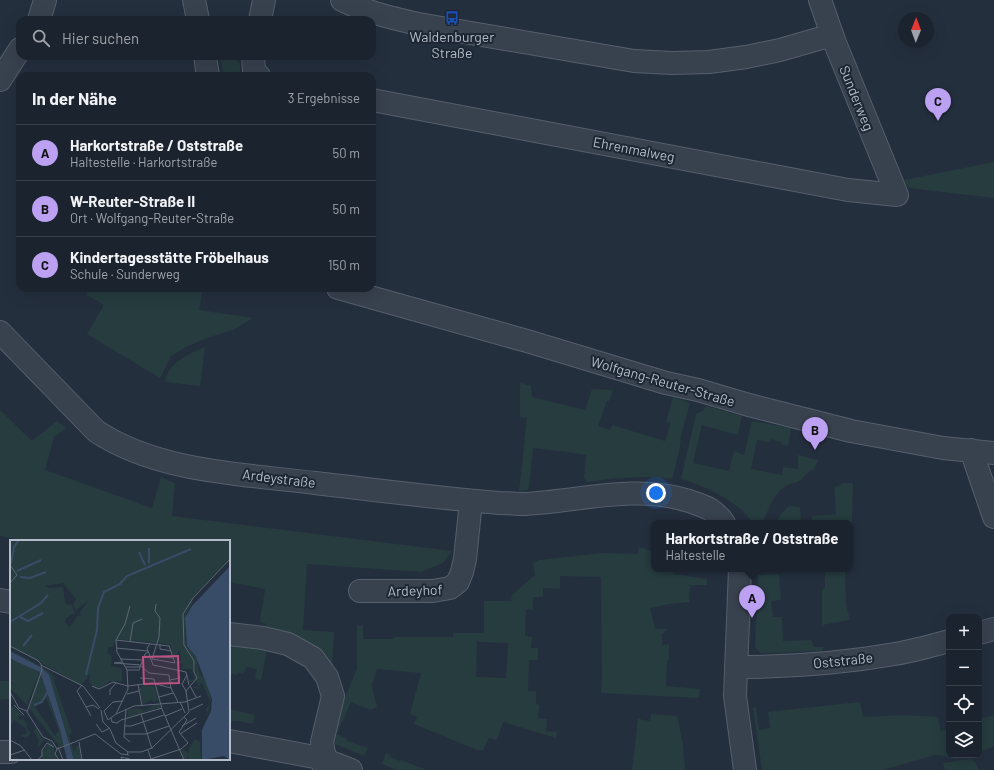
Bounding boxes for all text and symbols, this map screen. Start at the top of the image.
bus stop icon: Waldenburger Straße [444,10,460,26]
north arrow [898,12,934,48]
search box [16,16,376,60]
icon: search [30,27,52,49]
place label: Waldenburger Straße [410,28,494,61]
text: Hier suchen [62,29,139,47]
street label: Sunderweg [836,63,878,133]
text: In der Nähe [32,88,117,108]
pin: C [925,88,951,121]
text: 3 Ergebnisse [288,90,360,106]
street label: Ehrenmalweg [592,133,676,165]
text: Harkortstraße / Oststraße [70,136,243,154]
text: A [41,145,49,161]
text: 50 m [333,145,360,161]
text: Haltestelle · Harkortstraße [70,154,217,170]
text: W-Reuter-Straße II [70,192,195,210]
text: B [41,201,49,217]
text: 50 m [333,201,360,217]
text: Ort · Wolfgang-Reuter-Straße [70,210,234,226]
text: Kindertagesstätte Fröbelhaus [70,248,269,266]
text: C [41,257,49,273]
text: 150 m [328,257,360,273]
text: Schule · Sunderweg [70,266,180,282]
street label: Wolfgang-Reuter-Straße [589,352,737,410]
pin: B [802,417,828,450]
street label: Ardeystraße [241,465,317,491]
your location [646,483,666,503]
popup [651,520,853,572]
text: Harkortstraße / Oststraße [665,529,839,547]
inset map [10,540,230,760]
text: Haltestelle [665,547,726,563]
street label: Ardeyhof [387,581,443,599]
pin: A [739,585,765,618]
map controls [946,614,982,758]
button: + [946,614,982,650]
street label: Oststraße [812,648,874,672]
button: − [946,650,982,686]
button: locate [946,686,982,722]
button: layers [946,722,982,758]

